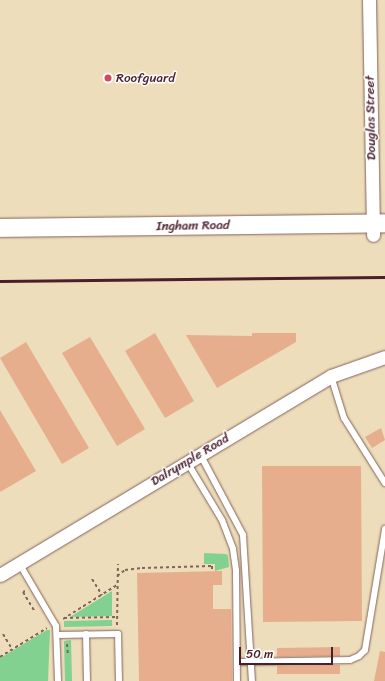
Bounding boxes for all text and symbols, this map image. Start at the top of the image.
place label: Roofguard [116,70,175,86]
marker: Roofguard [103,73,113,83]
street label: Douglas Street [362,76,380,160]
street label: Ingham Road [156,218,230,234]
street label: Dalrymple Road [148,431,232,489]
scale bar [241,639,335,665]
text: 50 m [246,643,273,665]

